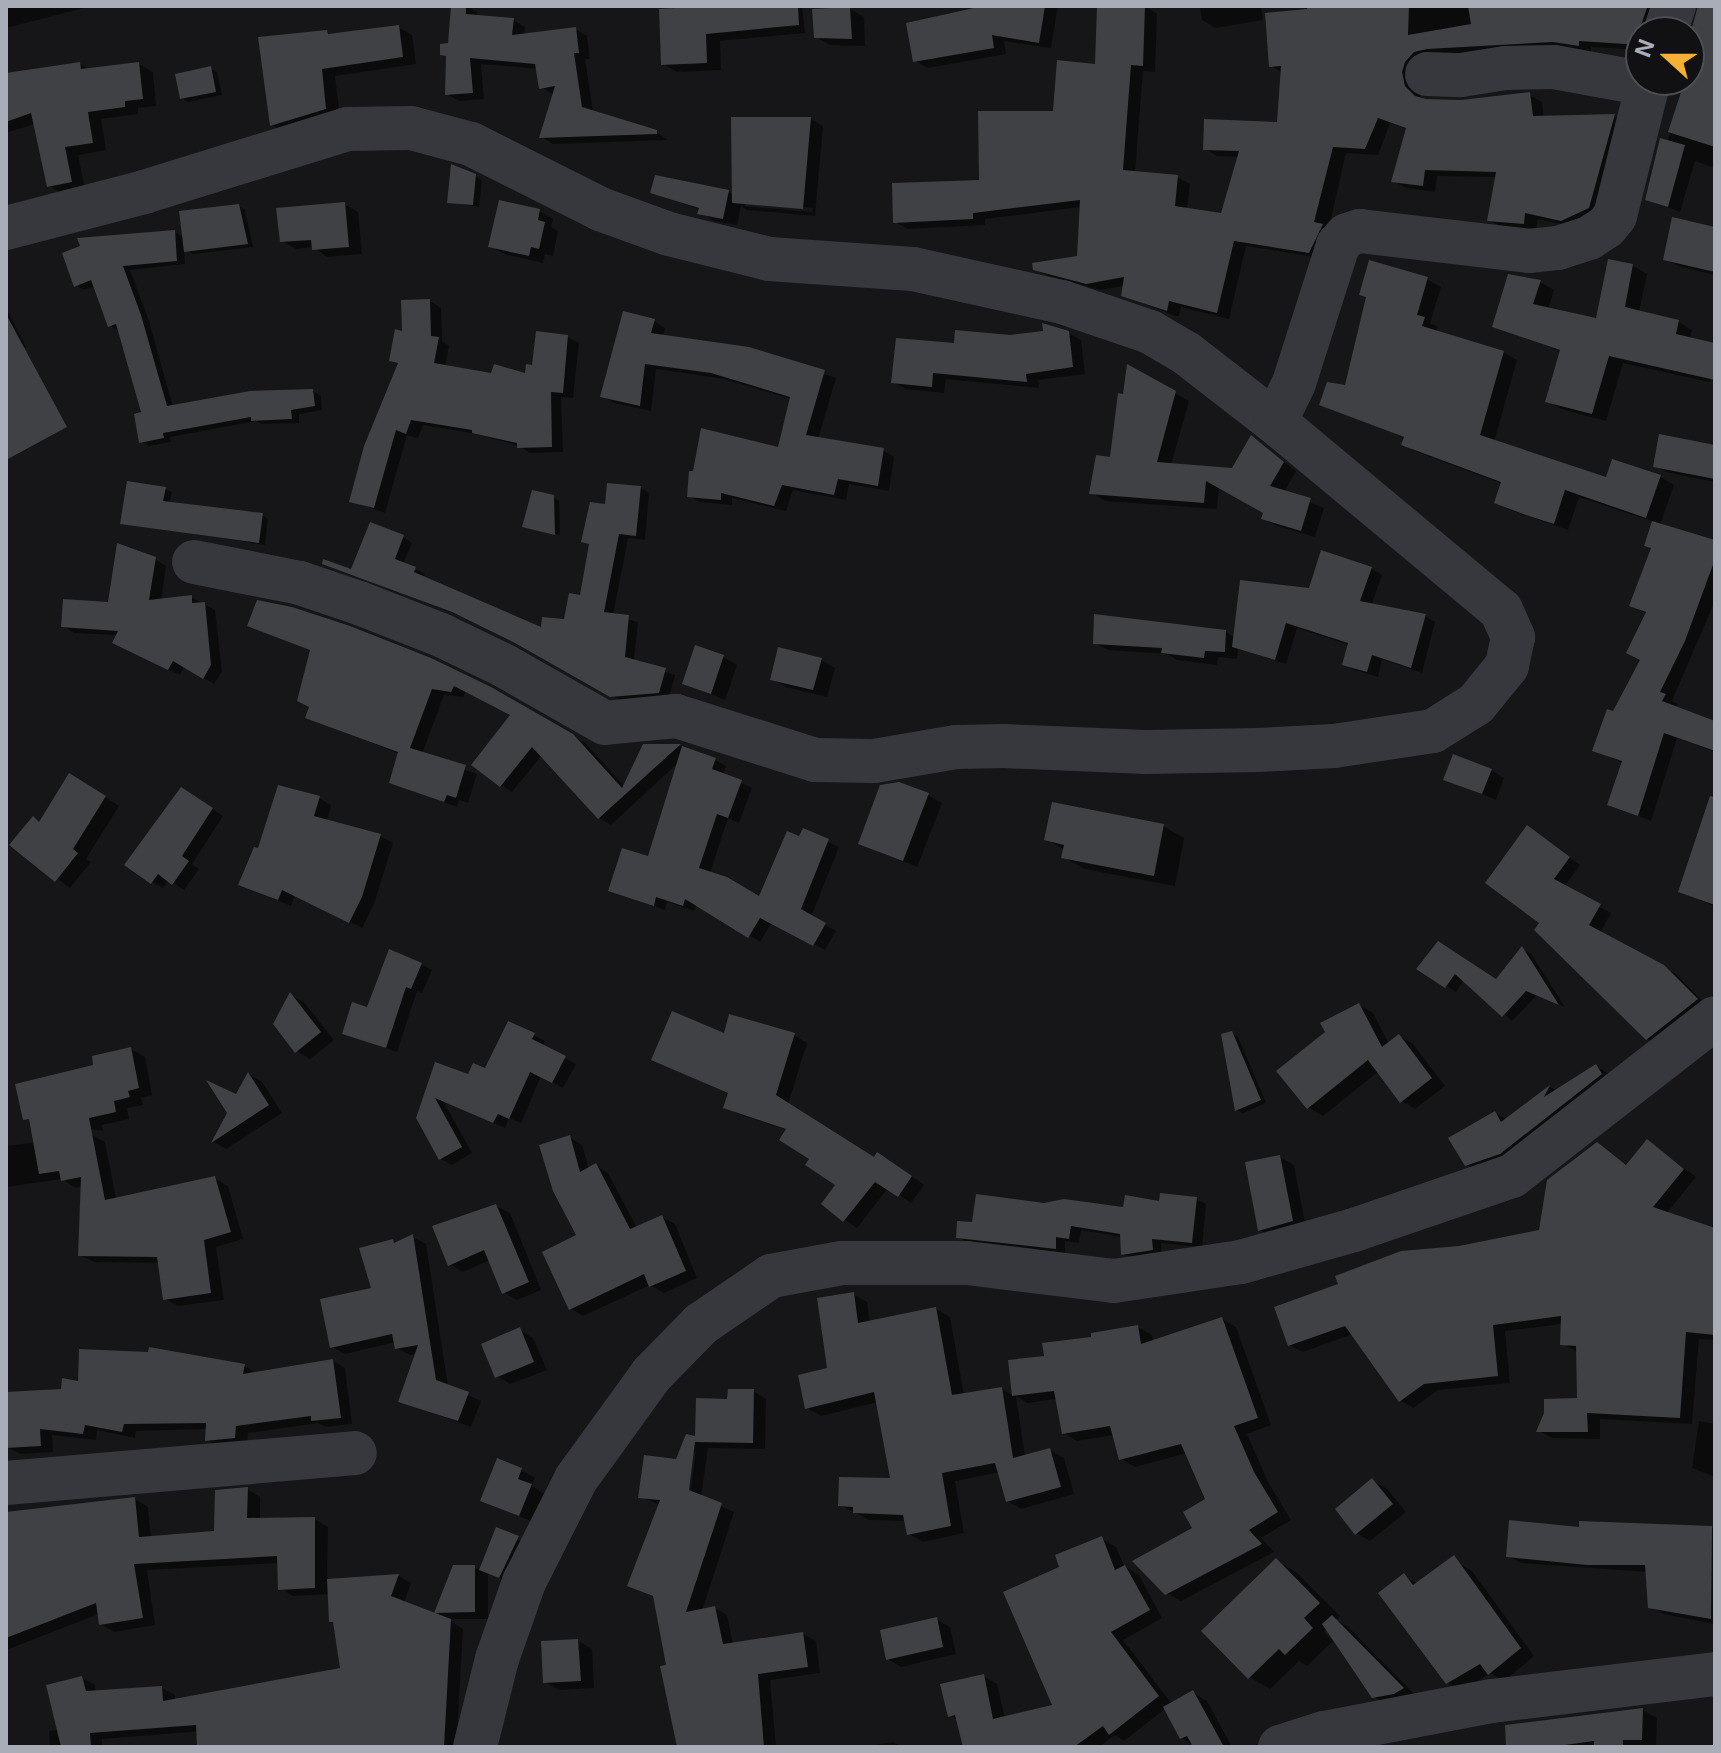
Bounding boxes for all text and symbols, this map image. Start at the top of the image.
north arrow [1625,16,1705,96]
text: N [1629,36,1660,61]

